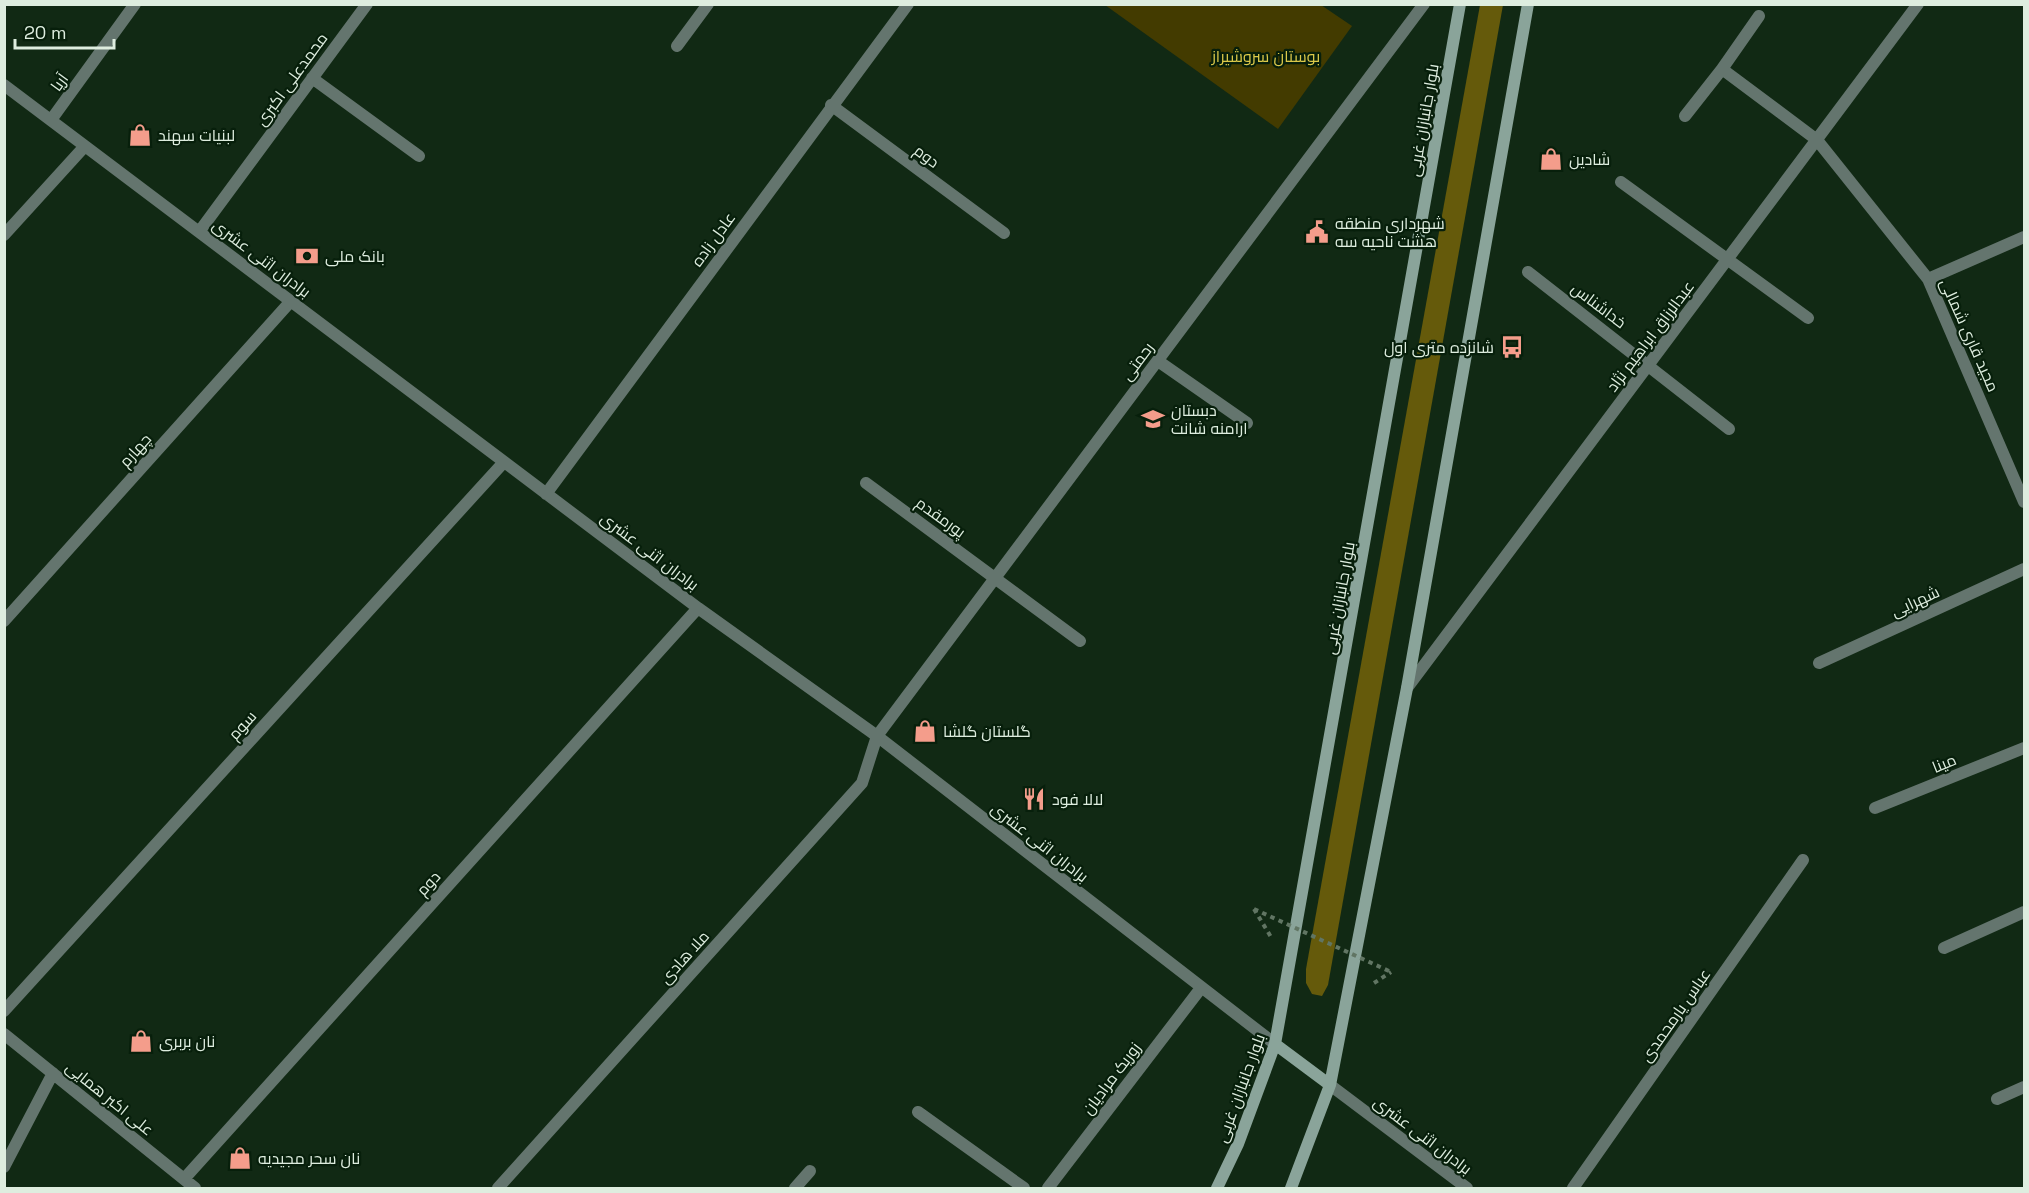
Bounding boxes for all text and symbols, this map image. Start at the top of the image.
scale bar [15,12,114,50]
text: 20 m [24,21,67,44]
street label: محمدعلی اکبری [251,29,332,130]
park label: بوستان سروشیراز [1211,46,1320,67]
street label: بلوار جانبازان غربی [1403,62,1444,178]
street label: آریا [46,68,73,96]
shop icon: لبنیات سهند [127,122,153,148]
place label: لبنیات سهند [158,125,235,146]
street label: دوم [909,140,944,174]
shop icon: شادین [1538,146,1564,172]
place label: شادین [1569,149,1610,170]
street label: عادل زاده [687,208,740,271]
place label: شهرداری منطقه هشت ناحیه سه [1335,213,1445,252]
street label: برادران اثنی عشری [208,214,315,302]
public building icon: شهرداری منطقه هشت ناحیه سه [1304,219,1330,245]
bank icon: بانک ملی [294,243,320,269]
place label: بانک ملی [325,246,385,267]
street label: مجید قاری شمالی [1935,275,2004,395]
street label: عبدالرزاق ابراهیم نژاد [1602,277,1700,397]
street label: خداشناس [1567,278,1630,333]
bus stop icon: شانزده متری اول [1499,334,1525,360]
place label: شانزده متری اول [1384,337,1494,358]
street label: رحمتی [1116,338,1159,385]
place label: دبستان ارامنه شانت [1171,400,1247,439]
school or university icon: دبستان ارامنه شانت [1140,406,1166,432]
street label: چهارم [115,429,157,472]
street label: پورمقدم [911,492,970,544]
street label: برادران اثنی عشری [596,507,703,595]
street label: بلوار جانبازان غربی [1319,540,1360,656]
street label: شهرایی [1888,581,1943,622]
street label: سوم [224,706,262,745]
shop icon: گلستان گلشا [912,718,938,744]
place label: گلستان گلشا [943,721,1031,742]
street label: مینا [1929,749,1959,778]
restaurant icon: لالا فود [1021,786,1047,812]
place label: لالا فود [1052,789,1103,810]
street label: برادران اثنی عشری [987,798,1093,887]
street label: دوم [412,866,446,901]
street label: ملا هادی [655,926,714,988]
street label: عباس یارمحمدی [1635,965,1715,1066]
shop icon: نان بربرى [128,1028,154,1054]
place label: نان بربرى [159,1031,215,1052]
street label: بلوار جانبازان غربی [1211,1031,1270,1145]
street label: زوریک مرادیان [1077,1038,1145,1119]
street label: علی اکبر همایی [61,1056,158,1140]
street label: برادران اثنی عشری [1369,1091,1476,1179]
shop icon: نان سحر مجیدیه [227,1145,253,1171]
place label: نان سحر مجیدیه [258,1148,360,1169]

